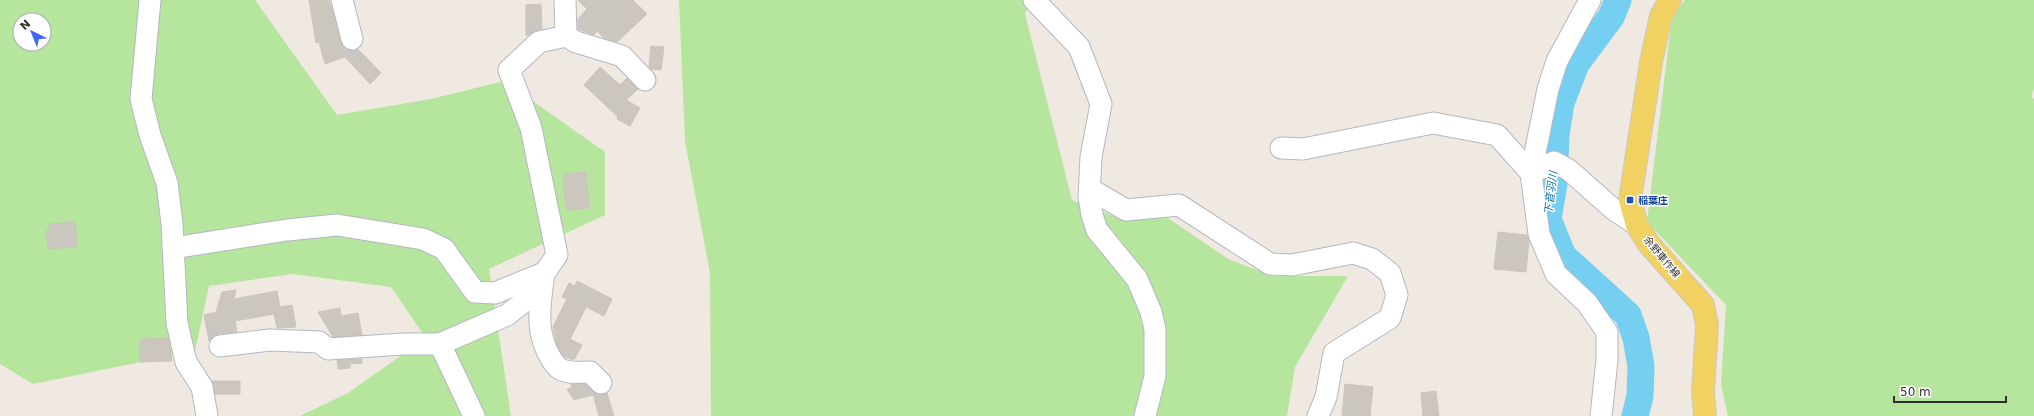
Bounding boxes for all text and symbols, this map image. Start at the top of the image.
north arrow [12,12,52,52]
text: N [18,17,33,33]
water label: 下音羽川 [1542,169,1560,216]
marker: 稲葉庄 [1625,195,1635,205]
place label: 稲葉庄 [1638,195,1668,206]
street label: 余野車作線 [1642,234,1682,280]
scale bar [1894,378,2006,404]
text: 50 m [1900,385,1931,399]

